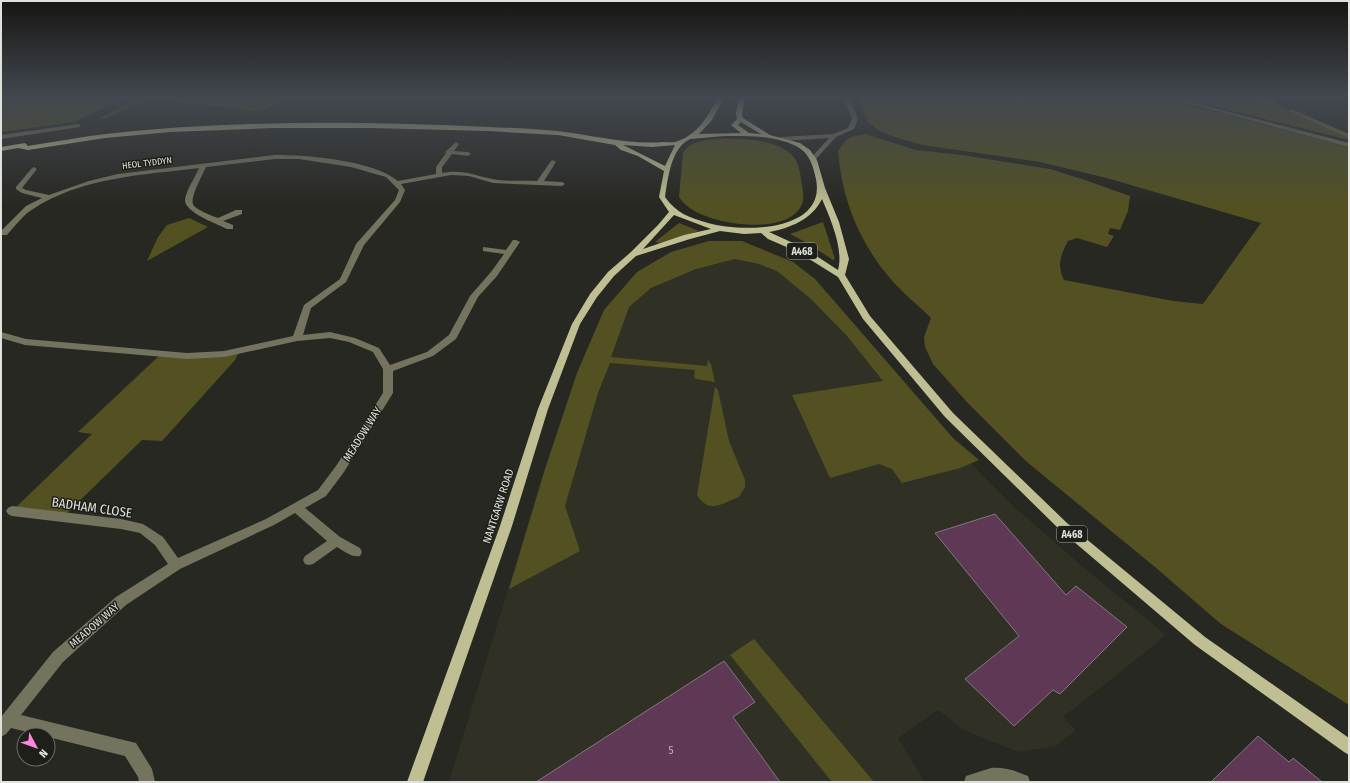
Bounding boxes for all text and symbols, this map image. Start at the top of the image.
street label: HEOL TYDDYN [122,155,172,171]
road number: A468 [787,243,817,259]
street label: MEADOW WAY [341,404,385,464]
street label: NANTGARW ROAD [480,467,517,545]
street label: BADHAM CLOSE [51,494,133,521]
road number: A468 [1057,526,1087,542]
street label: MEADOW WAY [67,600,122,651]
north arrow [16,727,56,767]
house number: 5 [668,744,674,757]
text: N [36,746,50,760]

